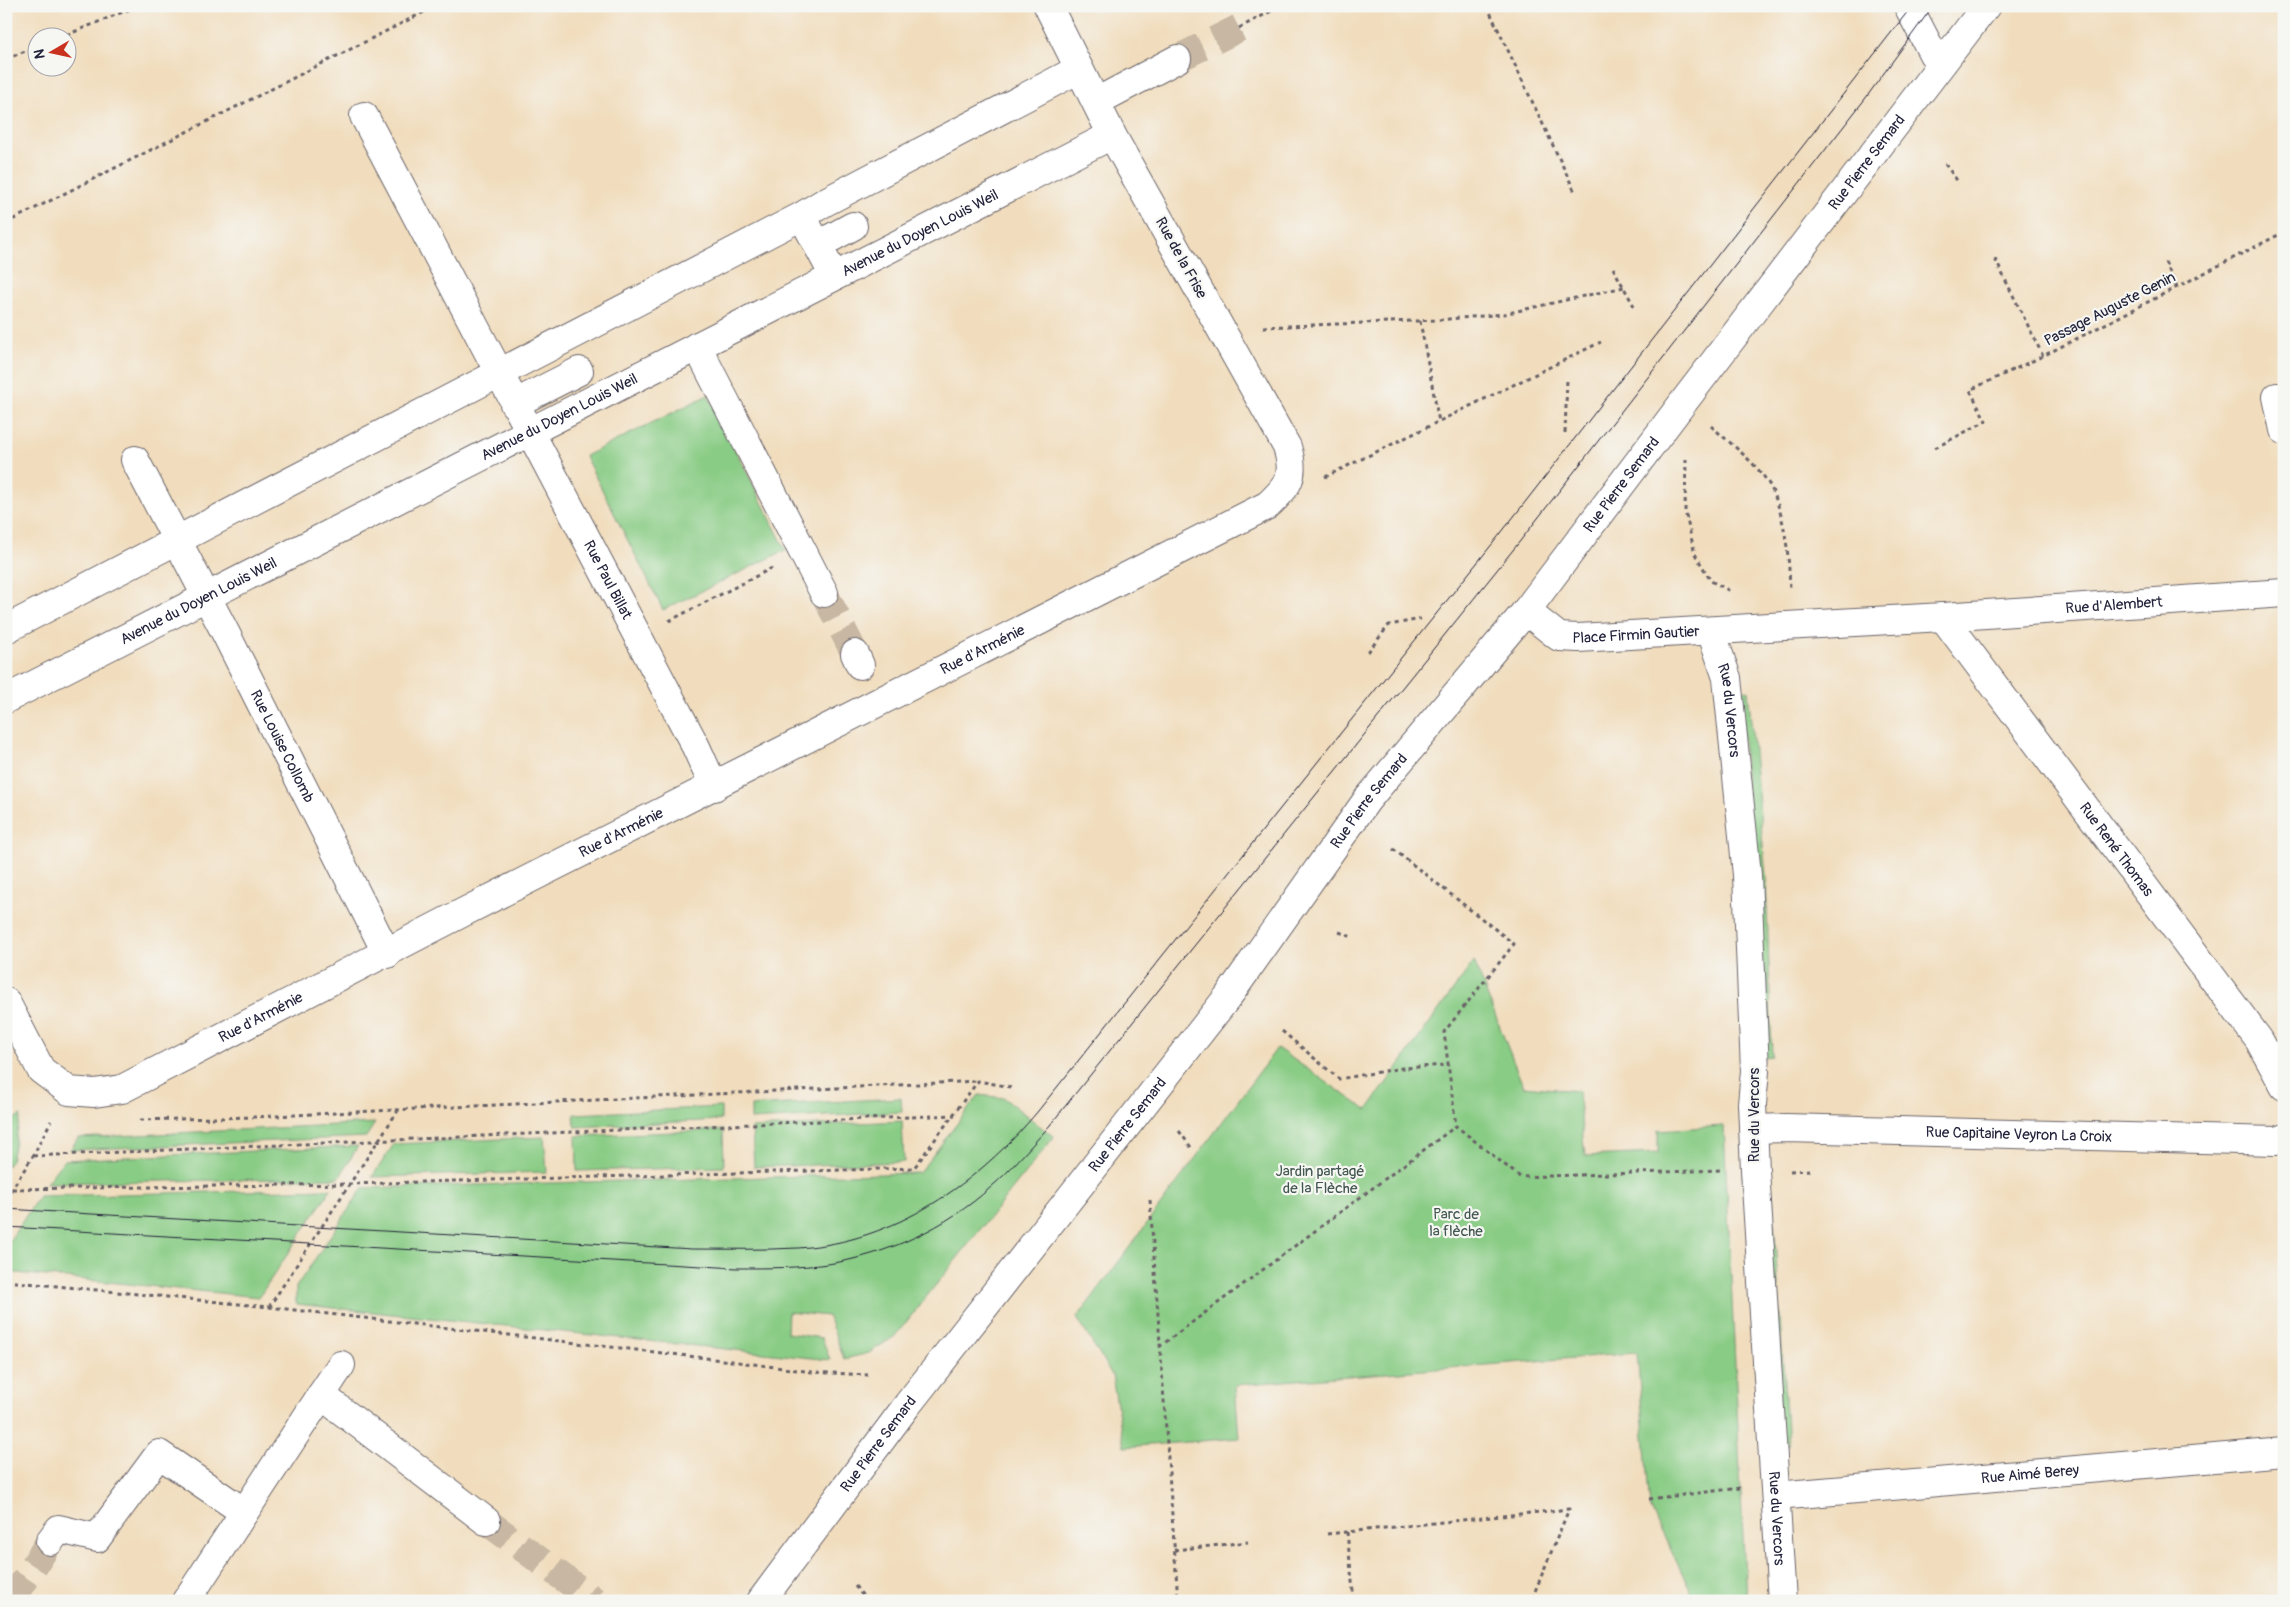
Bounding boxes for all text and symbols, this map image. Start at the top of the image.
north arrow [28,28,78,78]
text: N [31,48,49,60]
street label: Rue Pierre Semard [1824,111,1909,214]
street label: Avenue du Doyen Louis Weil [838,185,1002,281]
street label: Rue de la Frise [1151,214,1211,302]
street label: Passage Auguste Genin [2041,268,2179,350]
street label: Avenue du Doyen Louis Weil [478,369,641,465]
street label: Rue Pierre Semard [1579,433,1664,536]
street label: Rue Paul Billat [579,537,637,623]
street label: Avenue du Doyen Louis Weil [117,553,280,649]
street label: Rue d'Alembert [2065,592,2164,618]
street label: Rue d'Arménie [937,620,1028,679]
street label: Place Firmin Gautier [1572,621,1701,648]
street label: Rue du Vercors [1713,661,1745,758]
street label: Rue Louise Collomb [246,687,319,806]
street label: Rue Pierre Semard [1326,750,1412,852]
street label: Rue René Thomas [2075,799,2158,900]
street label: Rue d'Arménie [576,803,667,862]
street label: Rue d'Arménie [215,987,307,1047]
street label: Rue du Vercors [1745,1067,1764,1162]
street label: Rue Pierre Semard [1084,1074,1170,1176]
street label: Rue Capitaine Veyron La Croix [1925,1122,2112,1146]
park label: Jardin partagé de la Flèche [1276,1162,1364,1198]
park label: Parc de la flèche [1429,1205,1483,1241]
street label: Rue Pierre Semard [836,1392,920,1496]
street label: Rue Aimé Berey [1980,1460,2080,1488]
street label: Rue du Vercors [1764,1470,1789,1566]

